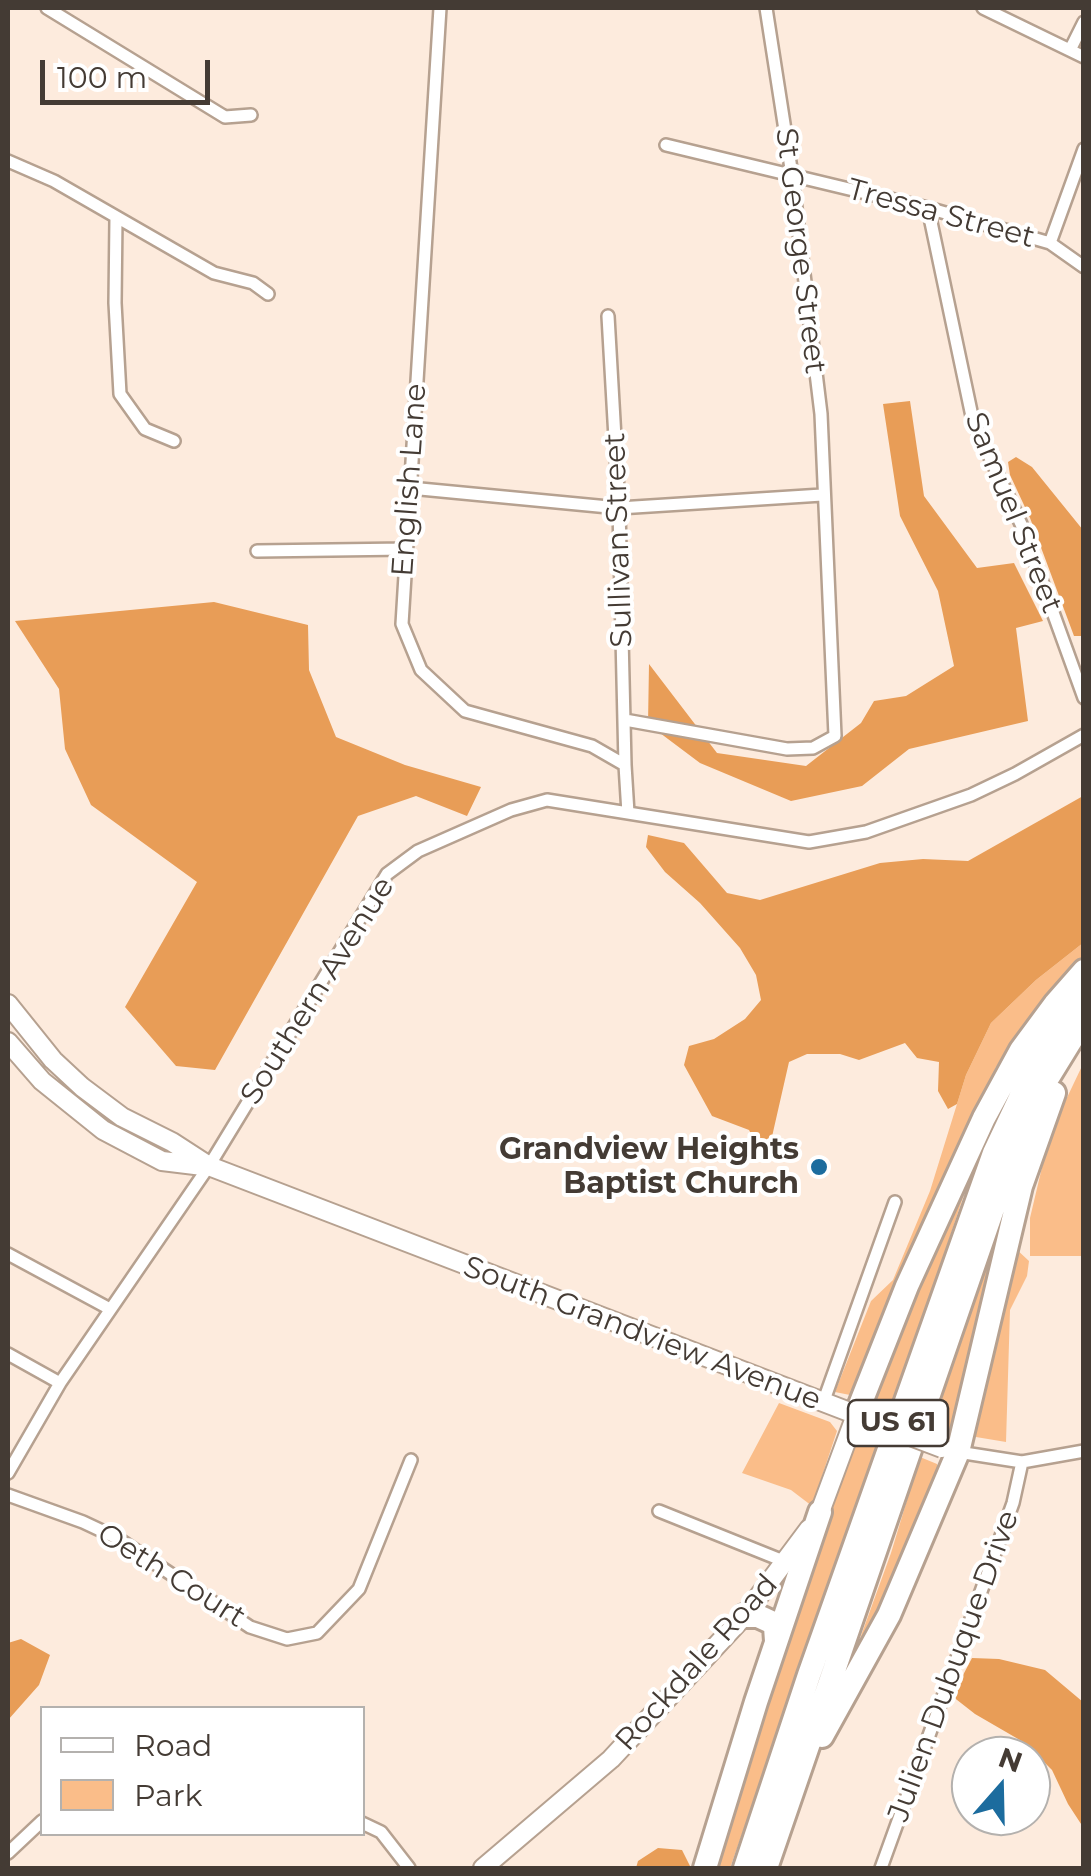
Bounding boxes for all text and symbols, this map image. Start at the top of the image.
scale bar [45,40,215,102]
text: 100 m [57,59,147,96]
street label: St George Street [767,126,833,376]
street label: Tressa Street [844,172,1038,256]
street label: English Lane [385,382,435,578]
street label: Samuel Street [956,408,1070,618]
street label: Sullivan Street [597,432,641,648]
street label: Southern Avenue [234,871,402,1111]
place label: Grandview Heights Baptist Church [499,1132,799,1202]
marker: Grandview Heights Baptist Church [808,1156,830,1178]
street label: South Grandview Avenue [458,1249,826,1419]
road number: US 61 [848,1400,948,1446]
street label: Julien Dubuque Drive [881,1506,1027,1826]
street label: Oeth Court [90,1516,252,1636]
street label: Rockdale Road [608,1567,786,1759]
legend [40,1706,365,1836]
text: Road [134,1727,212,1764]
north arrow [951,1736,1051,1836]
text: N [994,1740,1027,1780]
text: Park [134,1777,203,1814]

